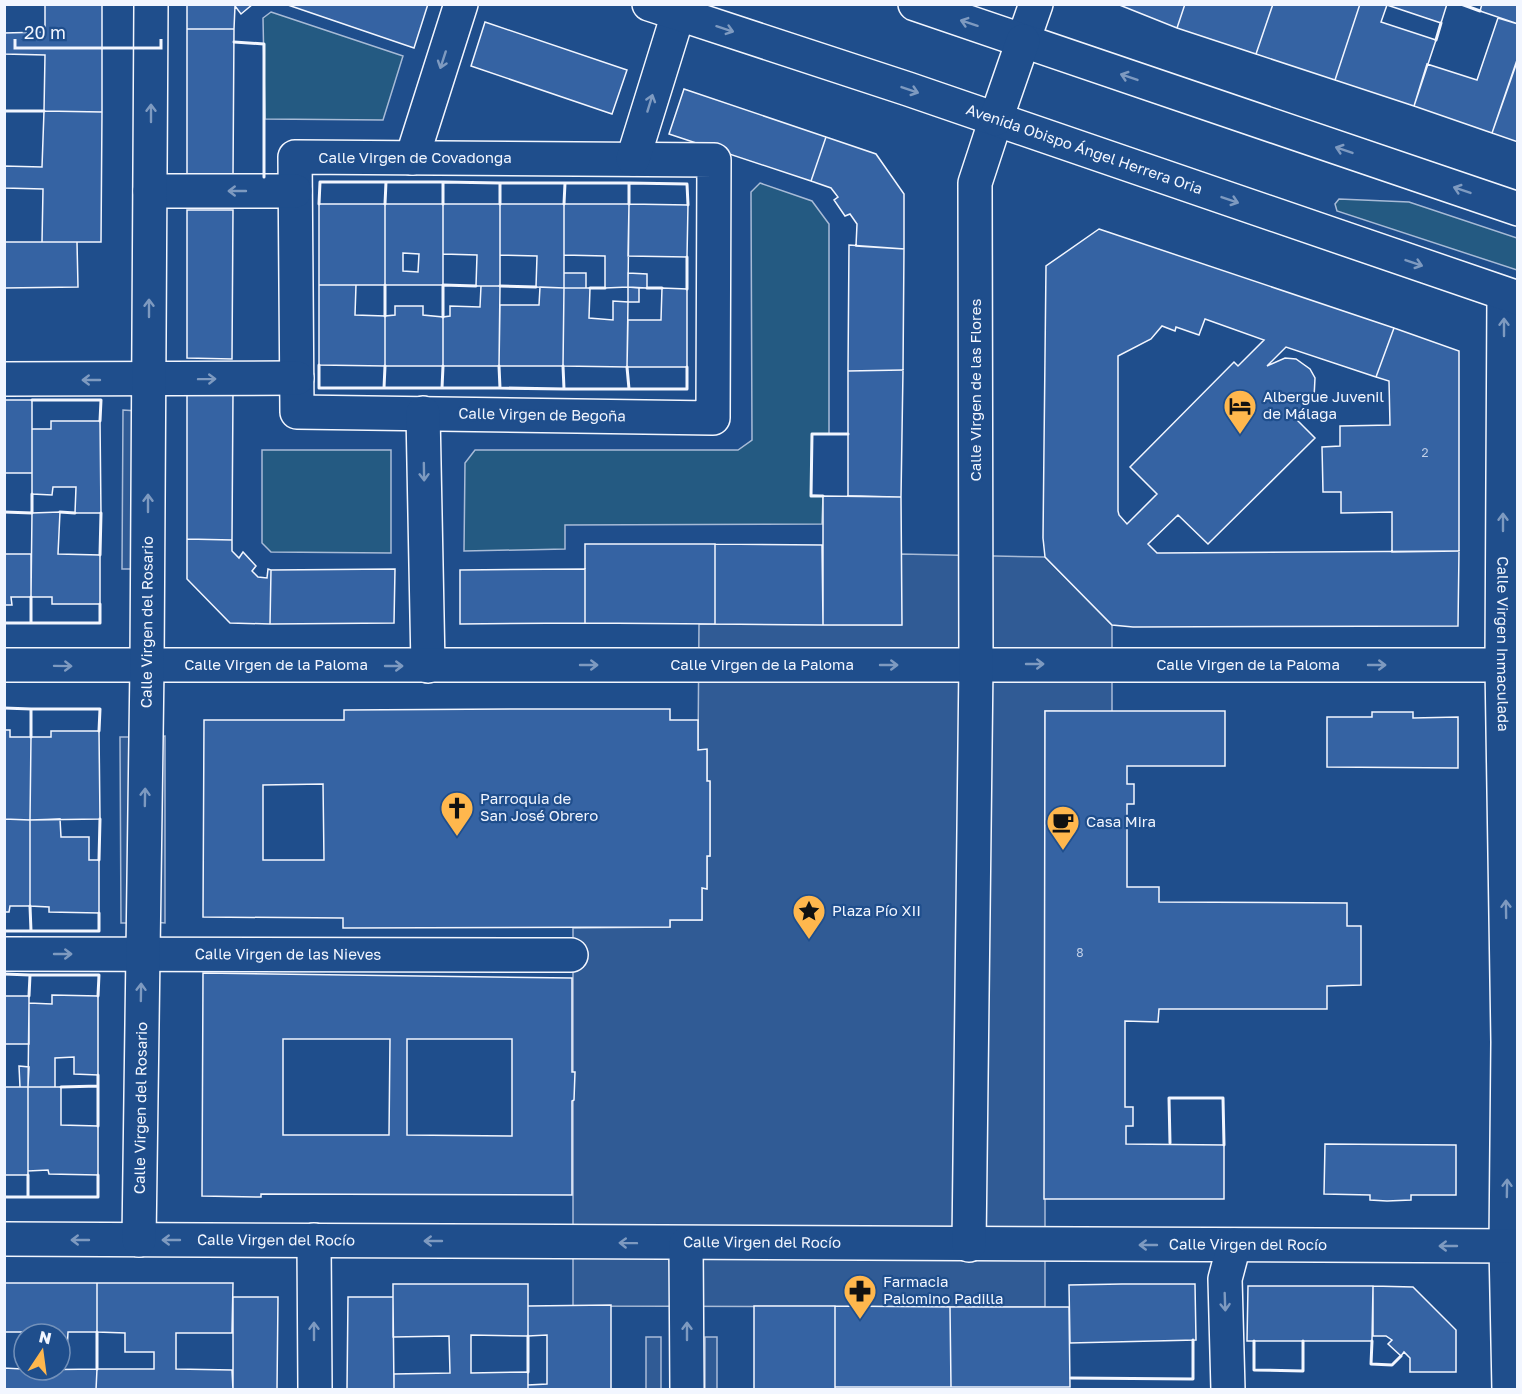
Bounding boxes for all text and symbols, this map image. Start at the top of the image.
scale bar [15,12,160,50]
one-way arrow [960,16,979,27]
text: 20 m [24,21,66,43]
one-way arrow [715,24,734,35]
one-way arrow [437,50,448,69]
one-way arrow [1120,70,1139,81]
one-way arrow [900,85,919,96]
one-way arrow [645,94,656,113]
street label: Avenida Obispo Ángel Herrera Oria [964,100,1205,197]
one-way arrow [145,103,157,123]
one-way arrow [1335,143,1354,154]
street label: Calle Virgen de Covadonga [318,148,512,166]
one-way arrow [1453,184,1472,195]
one-way arrow [227,185,247,197]
one-way arrow [1220,195,1239,206]
one-way arrow [1404,258,1423,269]
one-way arrow [144,298,155,318]
street label: Calle Virgen de las Flores [966,299,984,481]
one-way arrow [1498,318,1510,338]
one-way arrow [197,373,217,385]
one-way arrow [81,374,101,386]
place label: Albergue Juvenil de Málaga [1263,387,1384,422]
hotel icon: Albergue Juvenil de Málaga [1222,388,1258,435]
street label: Calle Virgen de Begoña [458,404,626,424]
house number: 2 [1422,445,1429,460]
one-way arrow [418,461,430,481]
one-way arrow [142,493,154,513]
one-way arrow [1497,513,1509,533]
street label: Calle Virgen del Rosario [136,536,156,708]
street label: Calle Virgen Inmaculada [1494,556,1513,732]
street label: Calle Virgen de la Paloma [184,655,368,673]
street label: Calle Virgen de la Paloma [670,655,854,673]
street label: Calle Virgen de la Paloma [1156,655,1340,673]
one-way arrow [1024,658,1044,670]
one-way arrow [579,659,599,671]
one-way arrow [879,659,899,671]
one-way arrow [1366,659,1386,671]
one-way arrow [52,660,72,672]
one-way arrow [384,660,404,672]
one-way arrow [139,788,151,808]
place label: Parroquia de San José Obrero [480,789,598,824]
church icon: Parroquia de San José Obrero [439,790,475,837]
cafe icon: Casa Mira [1045,804,1081,851]
place label: Casa Mira [1086,812,1156,830]
place icon: Plaza Pío XII [791,893,827,940]
one-way arrow [1500,899,1512,919]
place label: Plaza Pío XII [832,901,921,919]
street label: Calle Virgen de las Nieves [195,944,381,963]
house number: 8 [1076,945,1084,960]
one-way arrow [52,948,72,960]
one-way arrow [136,983,147,1003]
street label: Calle Virgen del Rosario [130,1022,150,1194]
one-way arrow [1501,1178,1513,1198]
street label: Calle Virgen del Rocío [197,1230,355,1249]
street label: Calle Virgen del Rocío [683,1232,841,1251]
one-way arrow [71,1234,91,1245]
one-way arrow [162,1234,182,1246]
street label: Calle Virgen del Rocío [1169,1234,1327,1253]
one-way arrow [423,1235,443,1247]
one-way arrow [618,1237,638,1248]
one-way arrow [1138,1239,1158,1251]
one-way arrow [1438,1240,1458,1252]
place label: Farmacia Palomino Padilla [883,1272,1004,1307]
pharmacy icon: Farmacia Palomino Padilla [842,1273,878,1320]
one-way arrow [1220,1292,1231,1312]
north arrow [12,1322,72,1382]
one-way arrow [308,1322,320,1342]
one-way arrow [681,1322,693,1342]
text: N [37,1326,54,1348]

